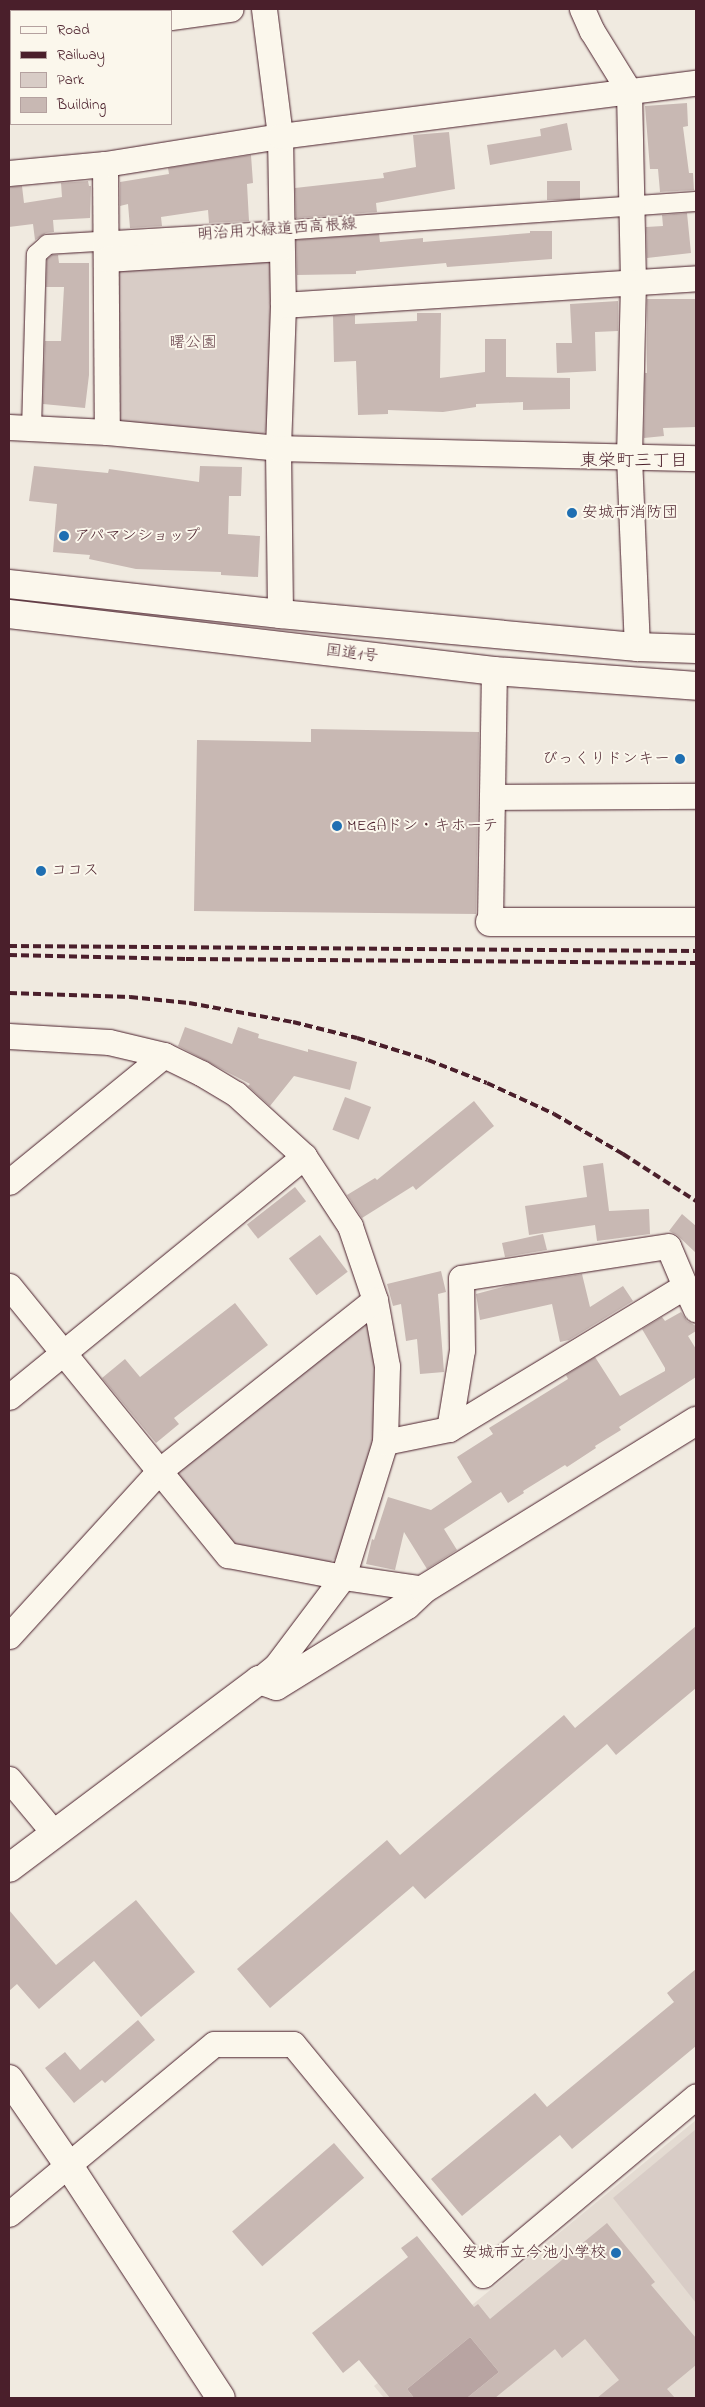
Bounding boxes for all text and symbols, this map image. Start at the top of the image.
legend [10,10,172,125]
text: Road [57,19,90,41]
text: Railway [57,44,105,66]
text: Park [57,69,84,91]
text: Building [57,94,106,116]
street label: 明治用水緑道西高根線 [197,215,357,245]
park label: 曙公園 [169,333,217,353]
district label: 東栄町三丁目 [580,451,688,473]
place label: 安城市消防団 [582,503,678,523]
marker: 安城市消防団 [566,507,578,519]
place label: アパマンショップ [74,526,202,546]
marker: アパマンショップ [58,530,70,542]
street label: 国道1号 [324,641,380,667]
place label: びっくりドンキー [542,749,670,769]
marker: びっくりドンキー [674,753,686,765]
place label: MEGAドン・キホーテ [347,816,498,836]
marker: MEGAドン・キホーテ [331,820,343,832]
place label: ココス [51,861,99,881]
marker: ココス [35,865,47,877]
place label: 安城市立今池小学校 [462,2243,606,2263]
marker: 安城市立今池小学校 [610,2247,622,2259]

